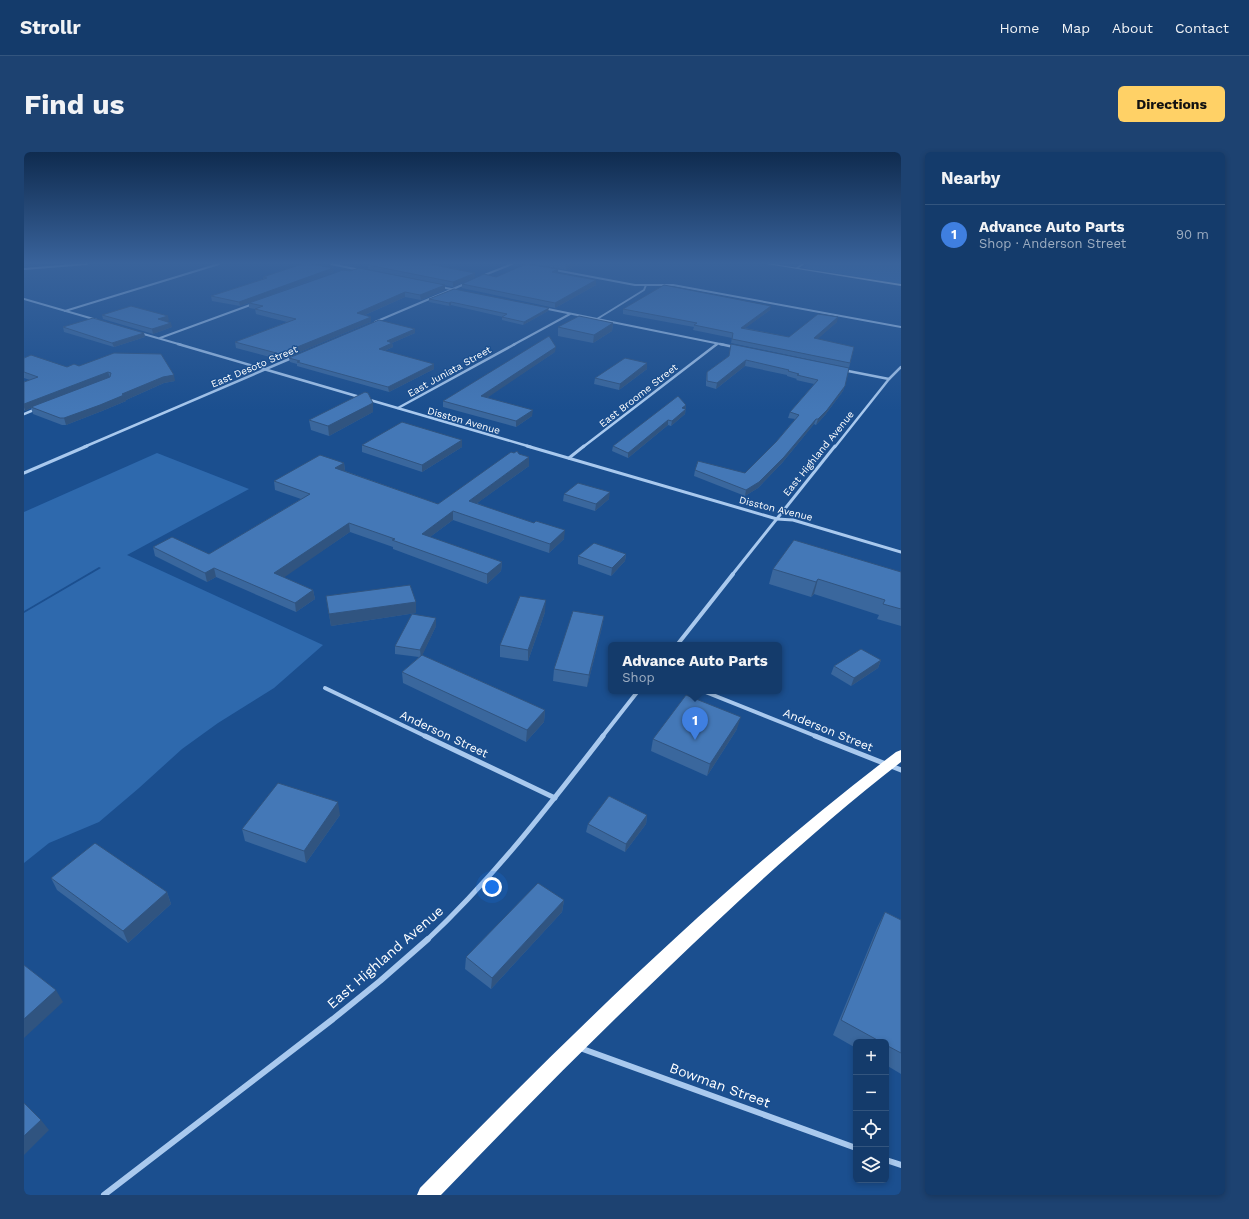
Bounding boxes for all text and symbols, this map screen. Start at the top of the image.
text: Strollr [20,16,81,39]
text: Home [999,20,1039,36]
text: Map [1061,20,1090,36]
text: About [1112,20,1153,36]
text: Contact [1175,20,1229,36]
button: Directions [1118,86,1225,122]
text: Find us [24,88,124,121]
text: Nearby [941,168,1000,188]
text: Advance Auto Parts [979,218,1124,236]
text: 1 [951,227,957,242]
text: 90 m [1176,227,1209,242]
text: Shop · Anderson Street [979,236,1126,251]
street label: East Desoto Street [209,343,300,390]
street label: East Juniata Street [406,343,494,399]
street label: East Broome Street [597,361,680,429]
street label: Disston Avenue [426,405,502,436]
street label: East Highland Avenue [781,408,856,498]
street label: Disston Avenue [738,494,814,523]
popup [608,642,782,694]
text: Advance Auto Parts [622,652,768,670]
text: Shop [622,670,655,685]
street label: Anderson Street [781,706,875,754]
street label: Anderson Street [398,707,490,761]
pin: 1 [682,707,708,740]
your location [482,877,502,897]
street label: East Highland Avenue [324,902,446,1012]
map controls [853,1039,889,1183]
button: + [853,1039,889,1075]
street label: Bowman Street [668,1059,773,1111]
button: − [853,1075,889,1111]
button: locate [853,1111,889,1147]
button: layers [853,1147,889,1183]

